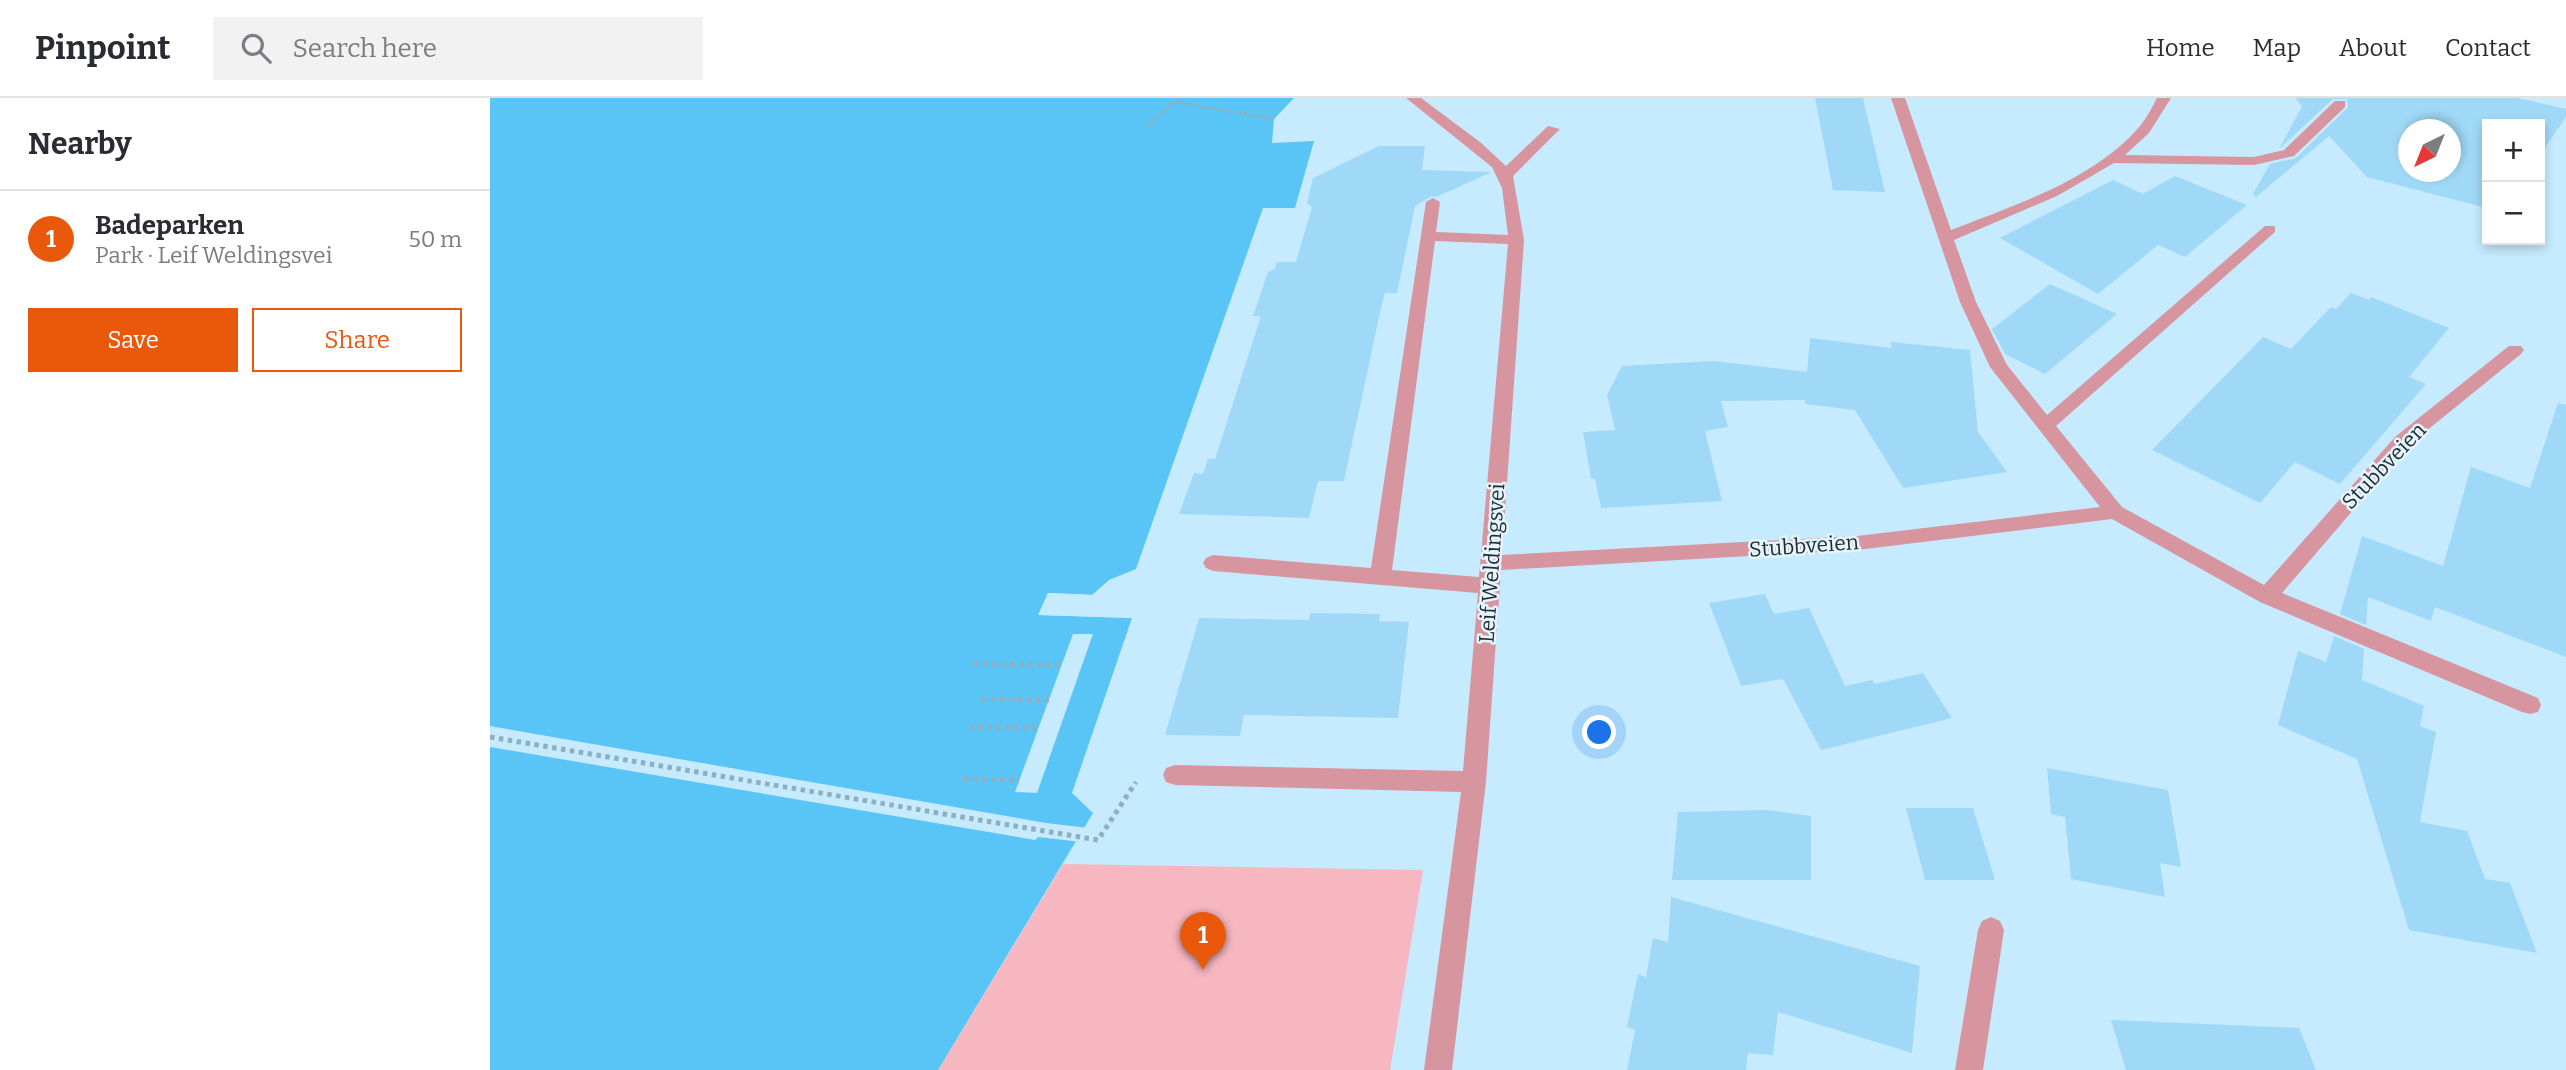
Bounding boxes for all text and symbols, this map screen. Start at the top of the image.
search box [213,17,703,80]
text: Pinpoint [35,28,171,68]
icon: search [237,29,275,67]
text: Search here [293,33,437,64]
text: Home [2146,34,2215,62]
text: Map [2253,34,2301,62]
text: About [2339,34,2407,62]
text: Contact [2445,34,2531,62]
north arrow [2398,119,2461,182]
map controls [2482,119,2545,245]
button: + [2482,119,2545,182]
text: Nearby [28,126,132,162]
button: − [2482,182,2545,245]
text: Badeparken [95,210,244,241]
text: 1 [46,225,56,253]
text: 50 m [408,225,462,253]
text: Park · Leif Weldingsvei [95,241,332,269]
button: Save [28,308,238,372]
button: Share [252,308,462,372]
street label: Stubbveien [2336,417,2432,515]
street label: Leif Weldingsvei [1473,482,1511,644]
street label: Stubbveien [1748,529,1860,563]
your location [1582,715,1616,749]
pin: 1 [1180,912,1226,970]

